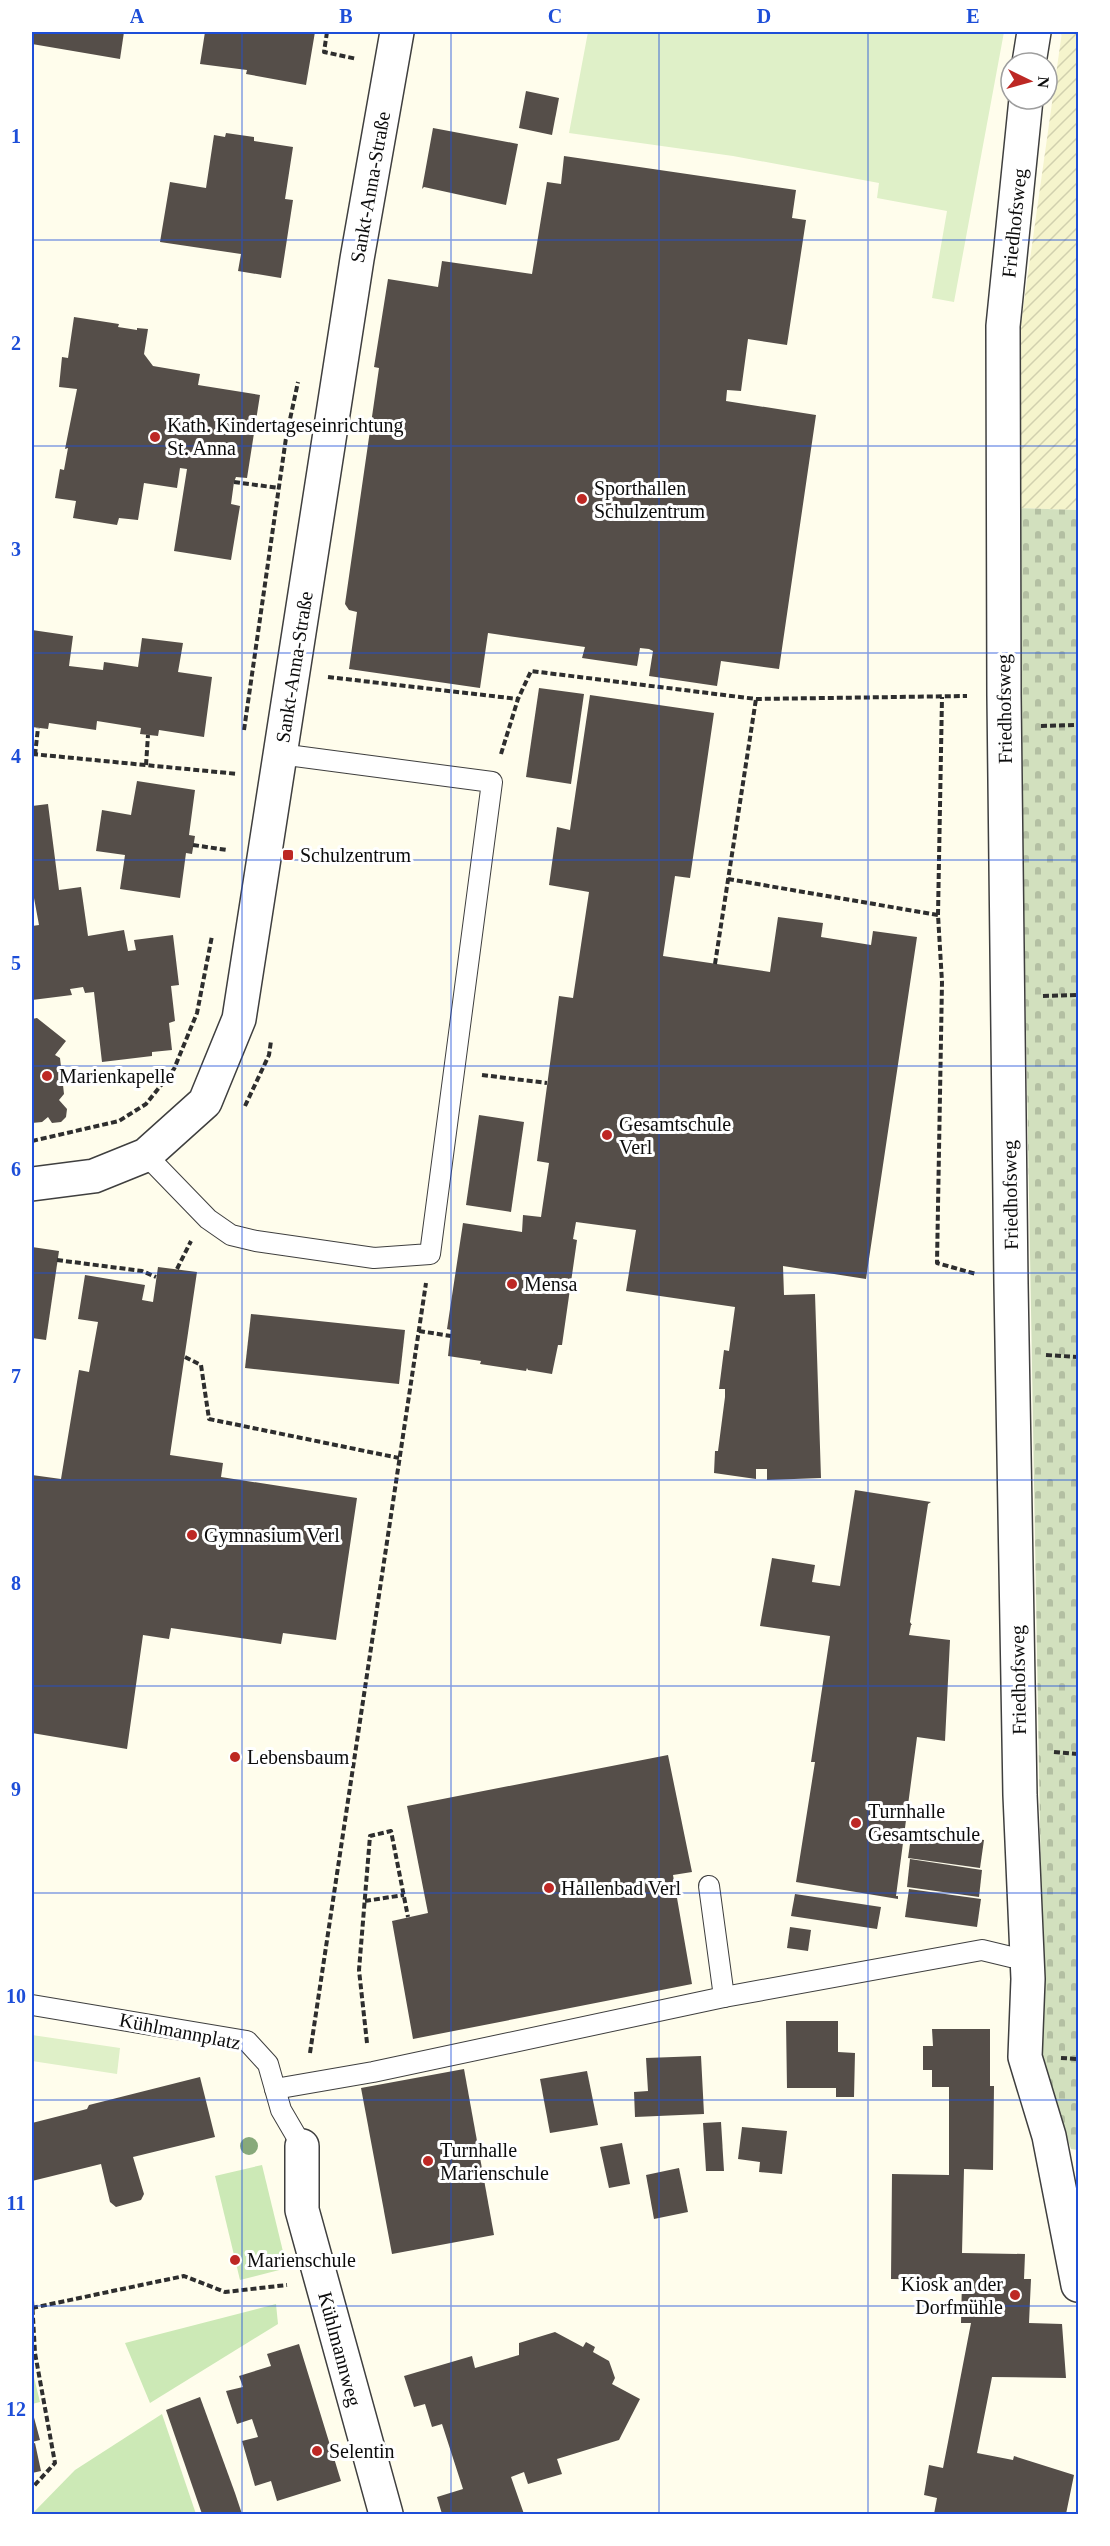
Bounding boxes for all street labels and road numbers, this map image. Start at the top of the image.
street label: Sankt-Anna-Straße [346,109,394,264]
street label: Friedhofsweg [997,167,1032,279]
street label: Sankt-Anna-Straße [271,589,317,744]
street label: Friedhofsweg [992,654,1017,764]
street label: Friedhofsweg [998,1140,1023,1250]
street label: Friedhofsweg [1006,1625,1031,1735]
street label: Kühlmannplatz [117,2008,243,2055]
street label: Kühlmannweg [313,2289,366,2409]

